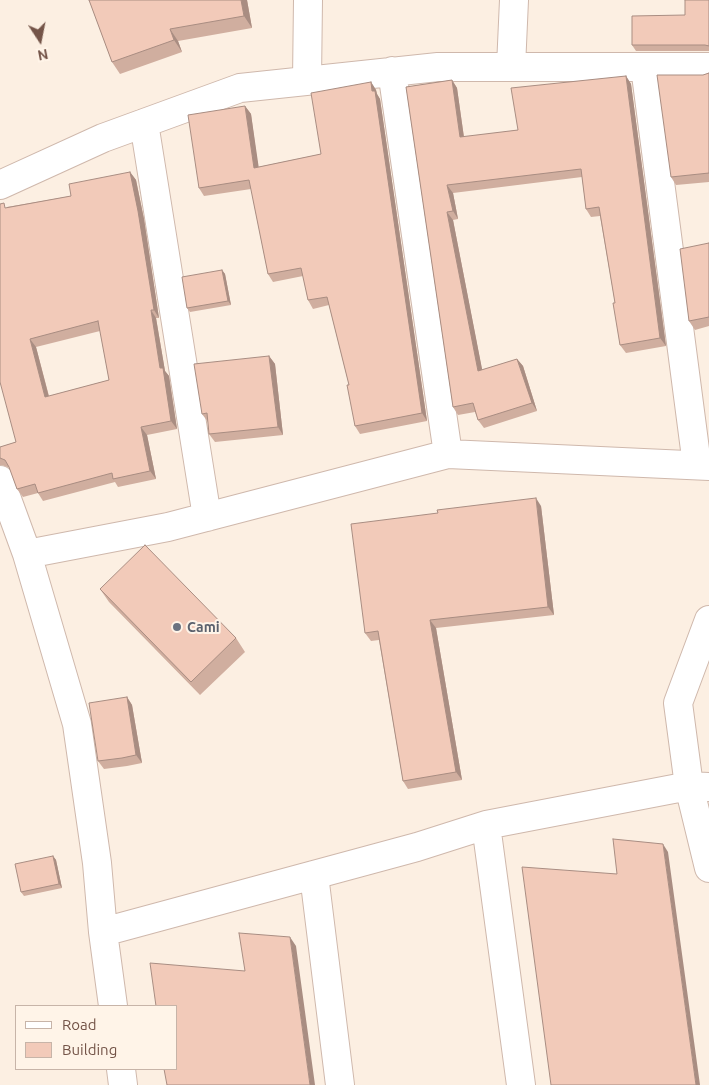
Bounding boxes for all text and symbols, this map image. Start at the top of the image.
north arrow [15,15,65,65]
text: N [36,46,50,64]
place label: Cami [187,619,220,635]
marker: Cami [171,621,183,633]
legend [15,1005,178,1070]
text: Road [62,1016,97,1033]
text: Building [62,1041,117,1058]

